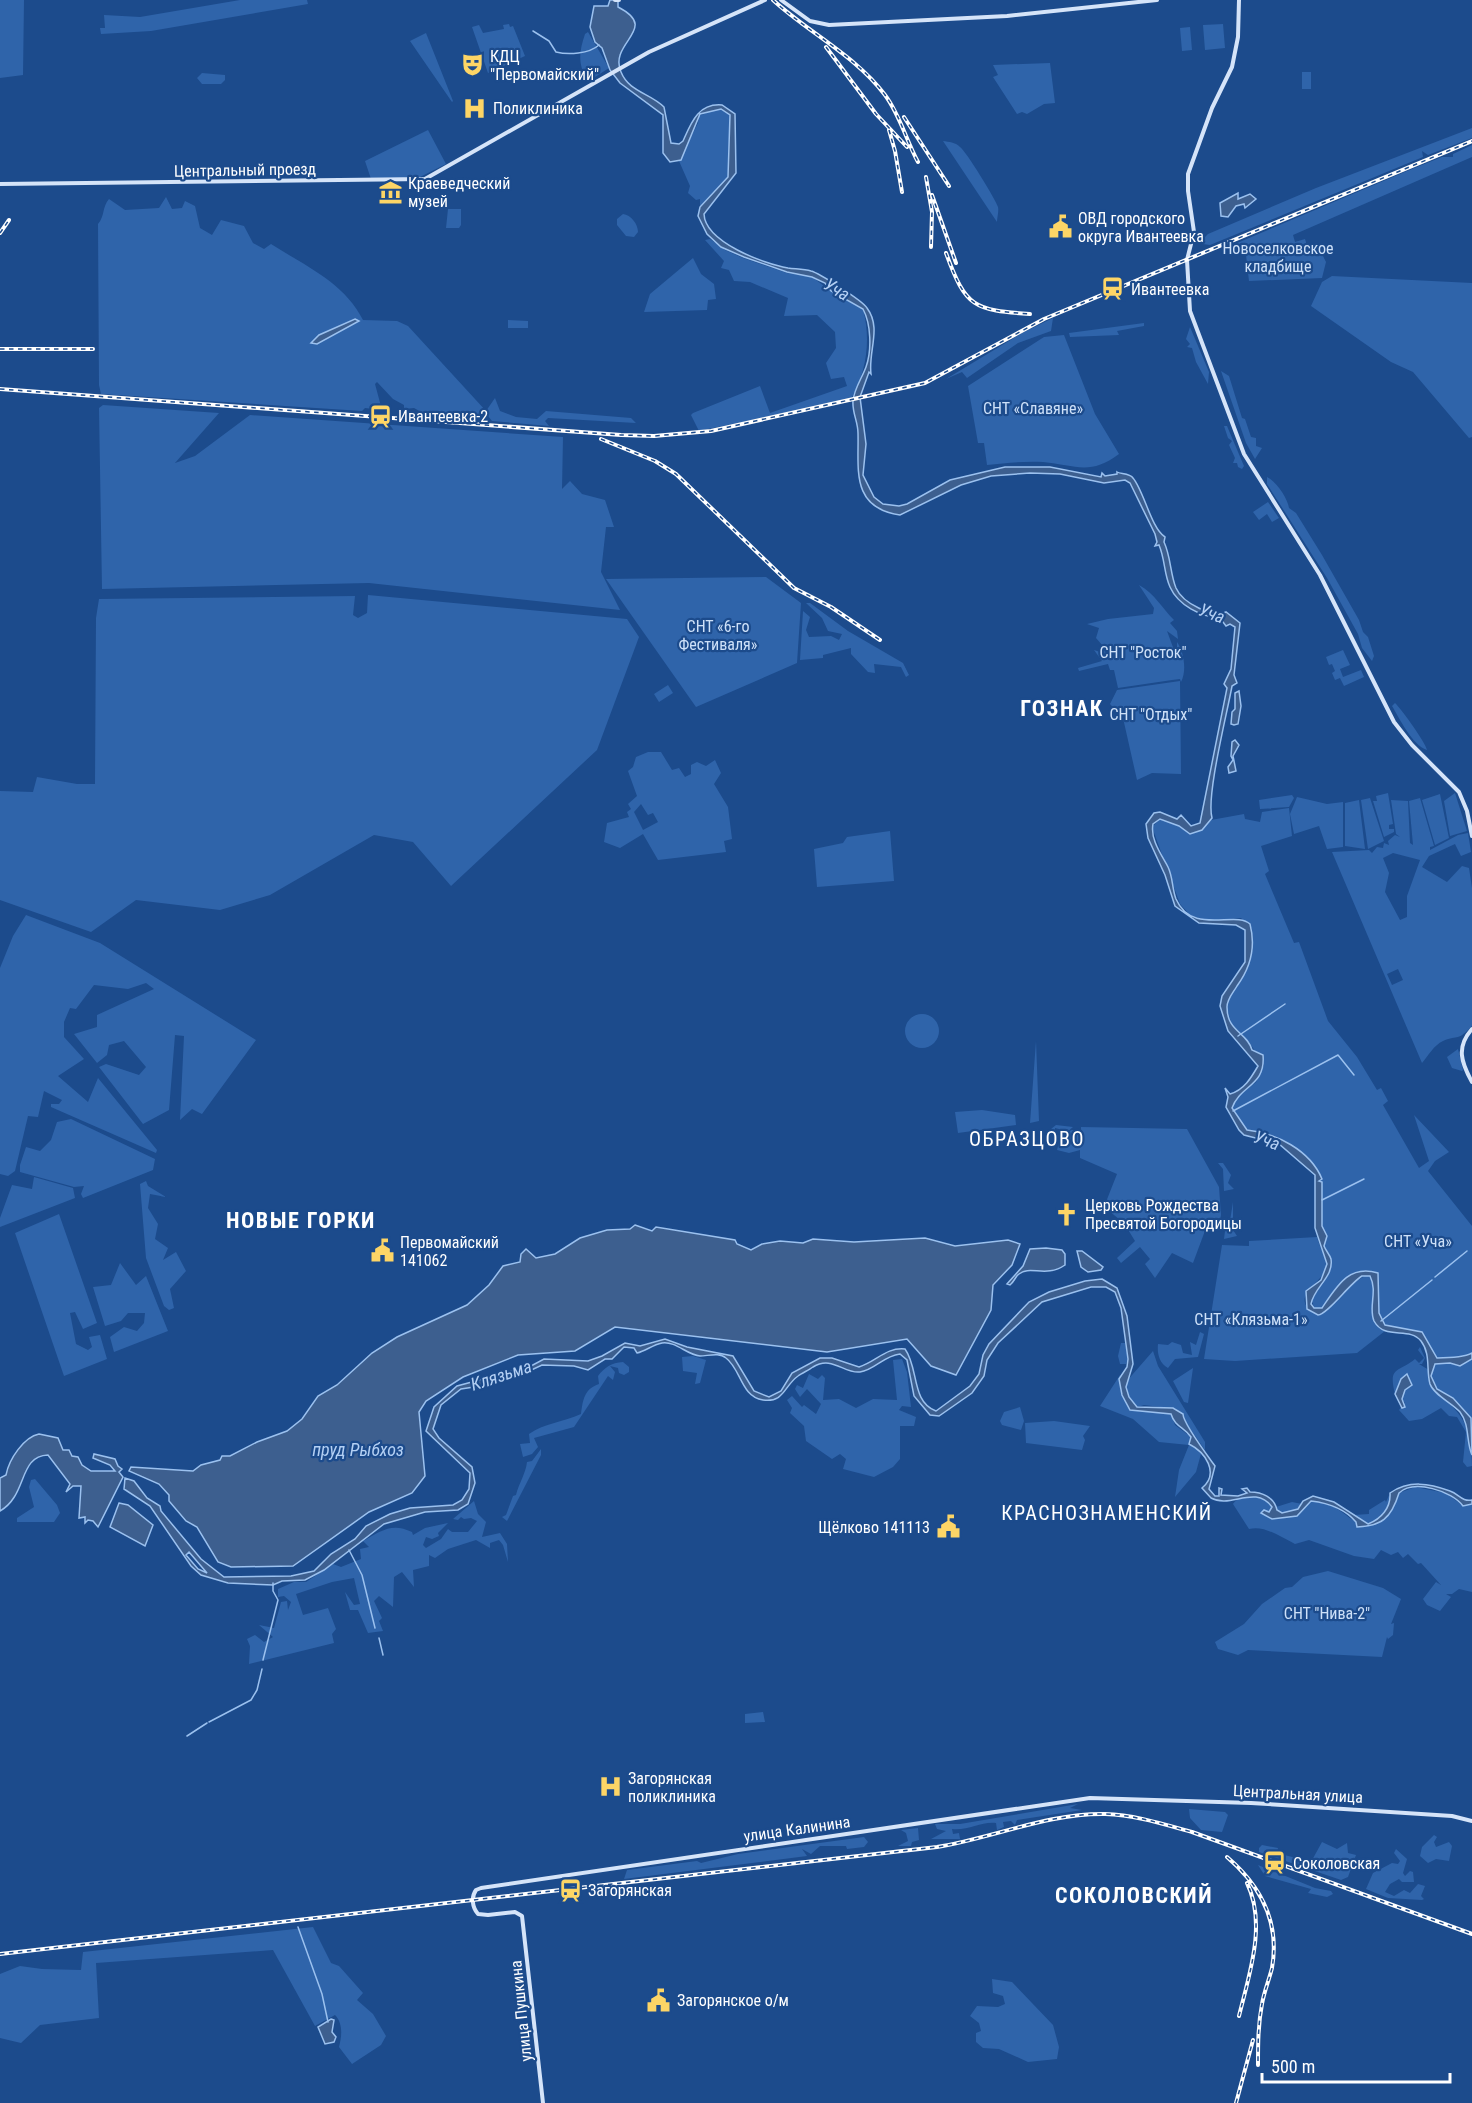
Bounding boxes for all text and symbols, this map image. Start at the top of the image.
place label: КДЦ "Первомайский" [490,47,599,84]
theatre icon: КДЦ "Первомайский" [459,52,485,78]
hospital icon: Поликлиника [462,95,488,121]
place label: Поликлиника [493,99,583,118]
street label: Центральный проезд [174,159,317,181]
place label: Краеведческий музей [408,174,510,211]
museum icon: Краеведческий музей [377,179,403,205]
place label: ОВД городского округа Ивантеевка [1078,209,1204,246]
public building icon: ОВД городского округа Ивантеевка [1047,214,1073,240]
park label: Новоселковское кладбище [1222,239,1334,276]
water label: Уча [820,273,854,305]
station icon: Ивантеевка [1100,276,1126,302]
place label: Ивантеевка [1131,280,1209,299]
park label: СНТ «Славяне» [983,399,1083,418]
station icon: Ивантеевка-2 [367,403,393,429]
place label: Ивантеевка-2 [398,407,488,426]
water label: Уча [1196,599,1228,627]
park label: СНТ «6-го Фестиваля» [679,617,758,654]
park label: СНТ "Росток" [1099,643,1187,662]
district label: ГОЗНАК [1020,696,1104,721]
park label: СНТ "Отдых" [1110,705,1192,724]
water label: Уча [1251,1126,1283,1154]
district label: ОБРАЗЦОВО [969,1127,1085,1151]
place label: Церковь Рождества Пресвятой Богородицы [1085,1196,1242,1233]
church icon: Церковь Рождества Пресвятой Богородицы [1054,1201,1080,1227]
district label: НОВЫЕ ГОРКИ [226,1208,376,1233]
park label: СНТ «Уча» [1384,1232,1452,1251]
place label: Первомайский 141062 [400,1233,499,1270]
public building icon: Первомайский 141062 [369,1238,395,1264]
park label: СНТ «Клязьма-1» [1194,1310,1308,1329]
water label: Клязьма [468,1355,534,1395]
water label: пруд Рыбхоз [312,1439,404,1460]
district label: КРАСНОЗНАМЕНСКИЙ [1001,1501,1213,1525]
public building icon: Щёлково 141113 [935,1514,961,1540]
place label: Щёлково 141113 [818,1518,930,1537]
park label: СНТ "Нива-2" [1284,1604,1370,1623]
place label: Загорянская поликлиника [628,1769,716,1806]
hospital icon: Загорянская поликлиника [597,1774,623,1800]
street label: Центральная улица [1233,1781,1363,1807]
street label: улица Калинина [742,1812,852,1846]
station icon: Соколовская [1262,1850,1288,1876]
place label: Соколовская [1293,1854,1380,1873]
station icon: Загорянская [557,1877,583,1903]
place label: Загорянская [588,1881,672,1900]
district label: СОКОЛОВСКИЙ [1055,1883,1213,1908]
street label: улица Пушкина [506,1959,536,2063]
public building icon: Загорянское о/м [646,1987,672,2013]
place label: Загорянское о/м [677,1991,789,2010]
scale bar [1262,2046,1450,2084]
text: 500 m [1271,2056,1315,2077]

